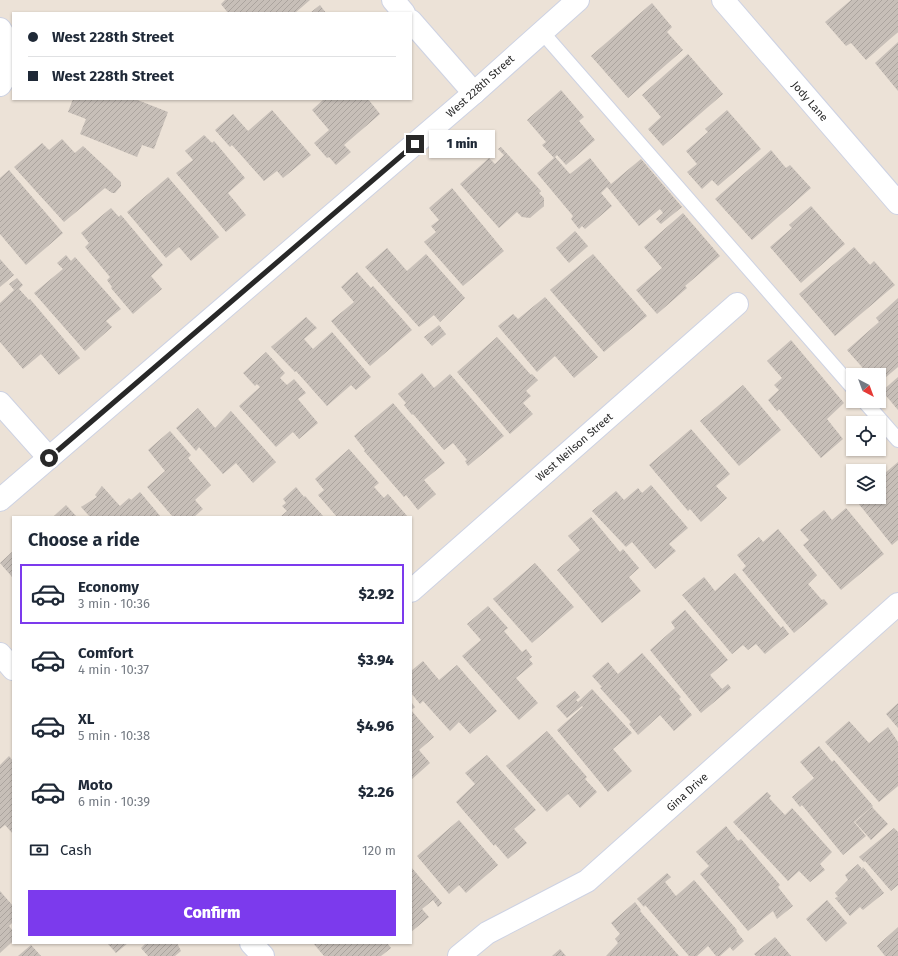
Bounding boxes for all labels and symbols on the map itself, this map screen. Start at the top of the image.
street label: West 228th Street [444,52,517,120]
street label: Jody Lane [789,79,830,124]
callout: 1 min [429,130,495,158]
route end [406,135,424,153]
north arrow [846,368,886,408]
street label: West Neilson Street [533,410,615,484]
route start [40,449,58,467]
street label: Gina Drive [664,770,711,814]

